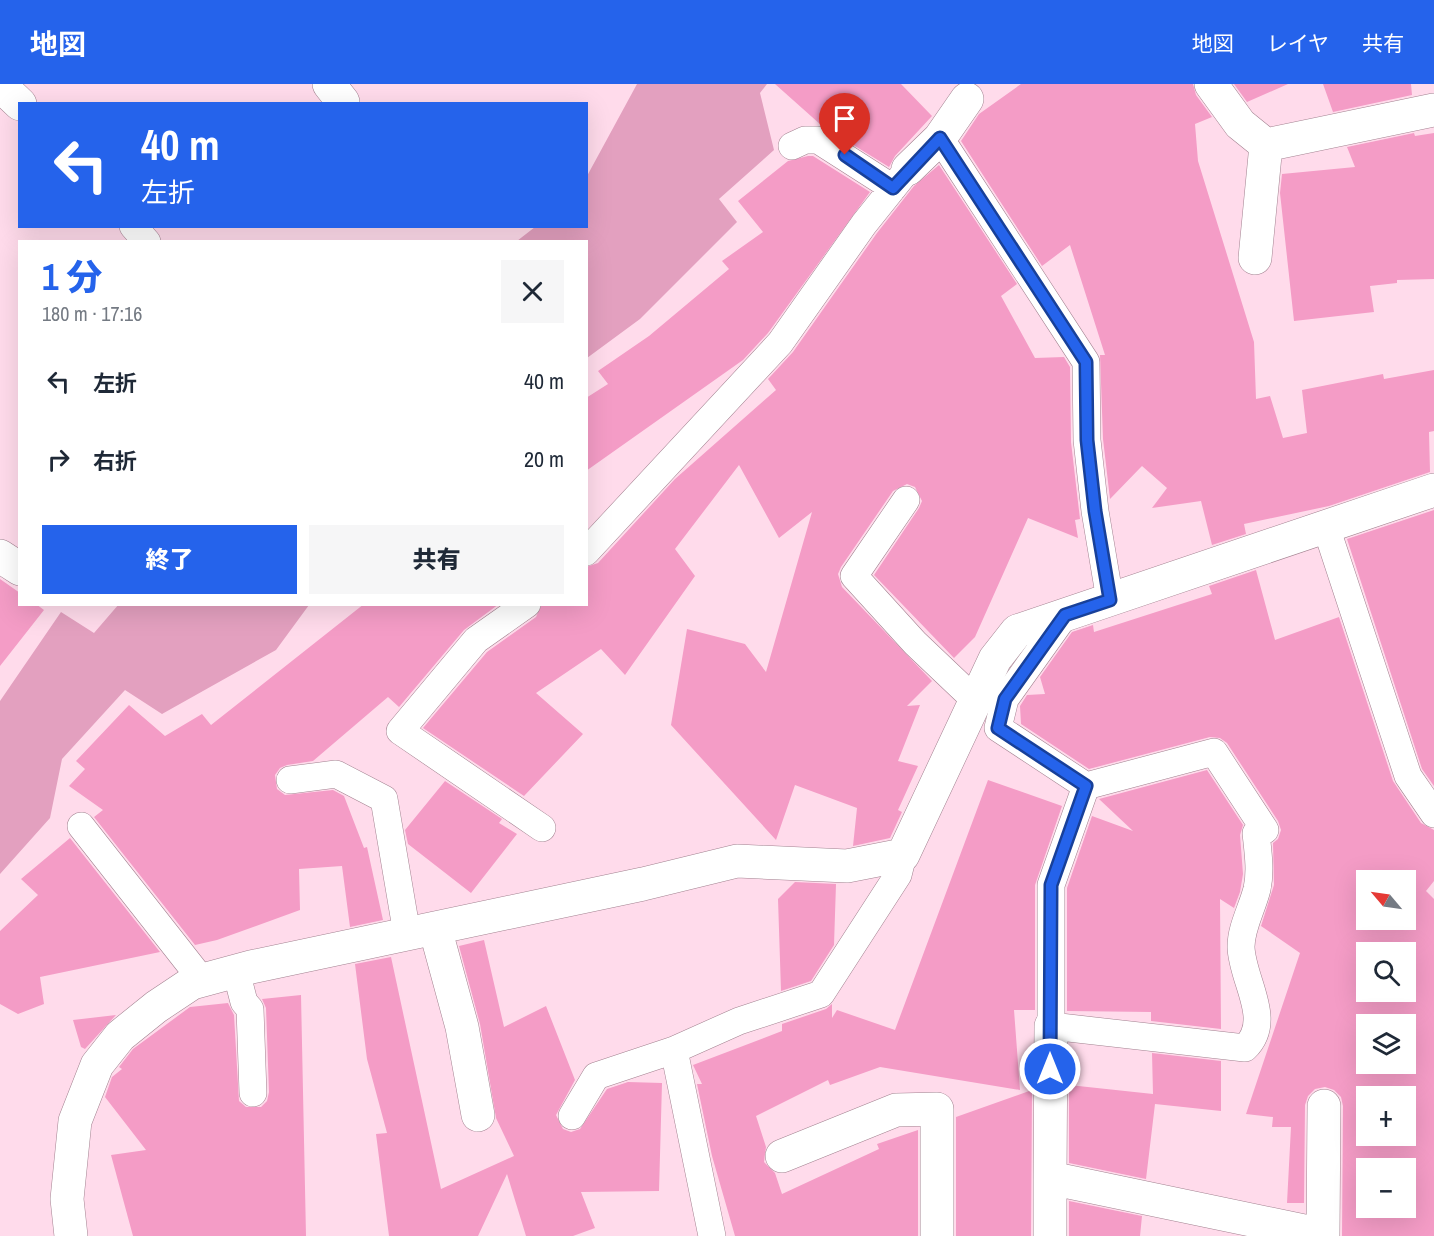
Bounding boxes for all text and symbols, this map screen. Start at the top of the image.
text: 地図 [30,25,86,63]
text: 地図 [1192,29,1234,58]
text: レイヤ [1267,29,1329,58]
text: 共有 [1362,29,1404,58]
pin [819,93,870,155]
icon: arrive [828,102,861,135]
text: 40 m [141,117,220,173]
icon: left [42,126,120,204]
text: 左折 [141,174,195,210]
text: 1 分 [42,253,103,301]
button: close [501,260,564,323]
text: 180 m · 17:16 [42,300,142,327]
icon: left [42,365,75,398]
text: 40 m [524,366,564,396]
text: 左折 [93,368,137,398]
icon: right [42,443,75,476]
text: 20 m [524,444,564,474]
text: 右折 [93,446,137,476]
button: 終了 [42,525,297,594]
button: 共有 [309,525,564,594]
north arrow [1356,870,1416,930]
map controls [1356,870,1416,1218]
button: search [1356,942,1416,1002]
button: layers [1356,1014,1416,1074]
position arrow [1018,1037,1082,1101]
button: + [1356,1086,1416,1146]
button: − [1356,1158,1416,1218]

